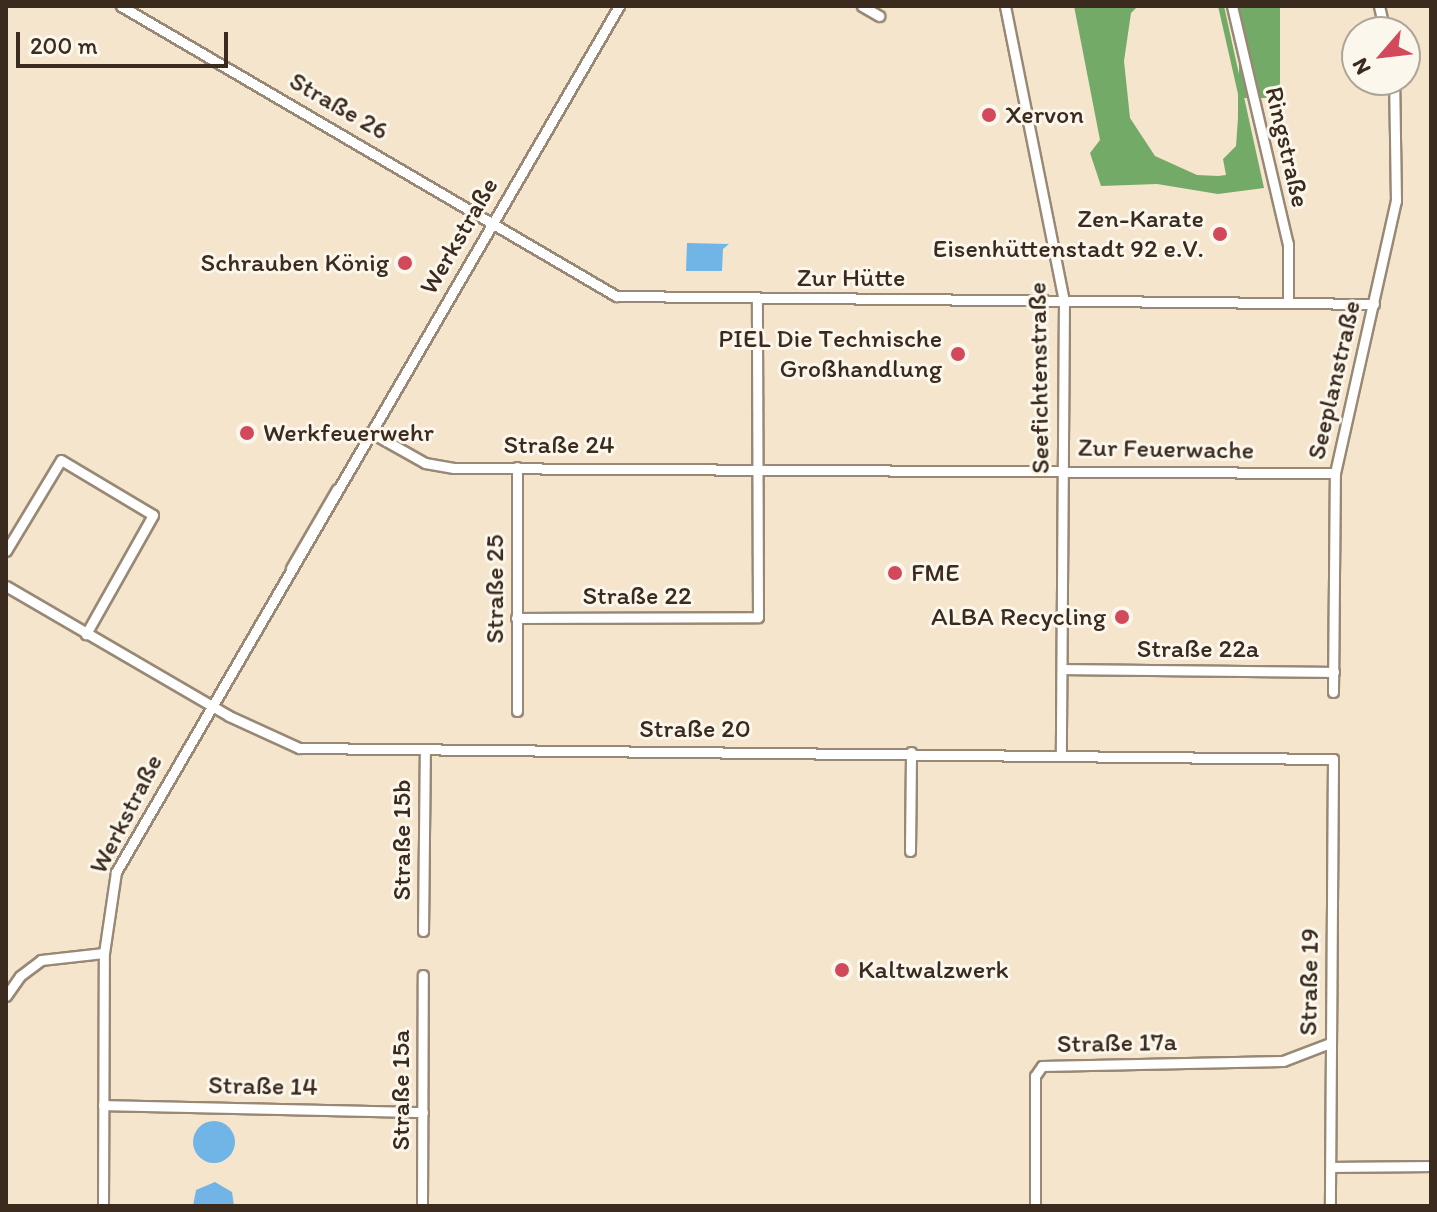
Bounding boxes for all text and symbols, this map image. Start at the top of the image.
scale bar [20,16,232,66]
north arrow [1341,16,1421,96]
text: 200 m [30,31,98,60]
text: N [1346,54,1377,79]
street label: Straße 26 [284,65,394,147]
street label: Ringstraße [1258,84,1316,210]
place label: Xervon [1005,99,1084,131]
marker: Xervon [980,106,998,124]
street label: Werkstraße [413,172,505,300]
place label: Zen-Karate Eisenhüttenstadt 92 e.V. [933,203,1204,264]
marker: Zen-Karate Eisenhüttenstadt 92 e.V. [1211,225,1229,243]
place label: Schrauben König [201,247,389,279]
marker: Schrauben König [396,254,414,272]
street label: Zur Hütte [797,262,905,294]
street label: Seefichtenstraße [1022,282,1056,474]
street label: Seeplanstraße [1301,297,1367,463]
place label: PIEL Die Technische Großhandlung [721,323,942,384]
marker: PIEL Die Technische Großhandlung [949,345,967,363]
place label: Werkfeuerwehr [263,417,434,449]
marker: Werkfeuerwehr [238,424,256,442]
street label: Straße 24 [503,429,615,461]
street label: Zur Feuerwache [1077,432,1255,466]
street label: Straße 25 [479,534,511,644]
place label: FME [911,557,960,589]
marker: FME [886,564,904,582]
street label: Straße 22 [582,580,692,612]
place label: ALBA Recycling [932,601,1106,633]
marker: ALBA Recycling [1113,608,1131,626]
street label: Straße 22a [1137,633,1259,665]
street label: Straße 20 [639,713,751,745]
street label: Werkstraße [83,749,169,879]
street label: Straße 15b [386,779,418,901]
street label: Straße 19 [1292,928,1326,1036]
place label: Kaltwalzwerk [858,954,1009,986]
marker: Kaltwalzwerk [833,961,851,979]
street label: Straße 17a [1057,1026,1177,1060]
street label: Straße 15a [385,1029,417,1151]
street label: Straße 14 [208,1069,318,1103]

